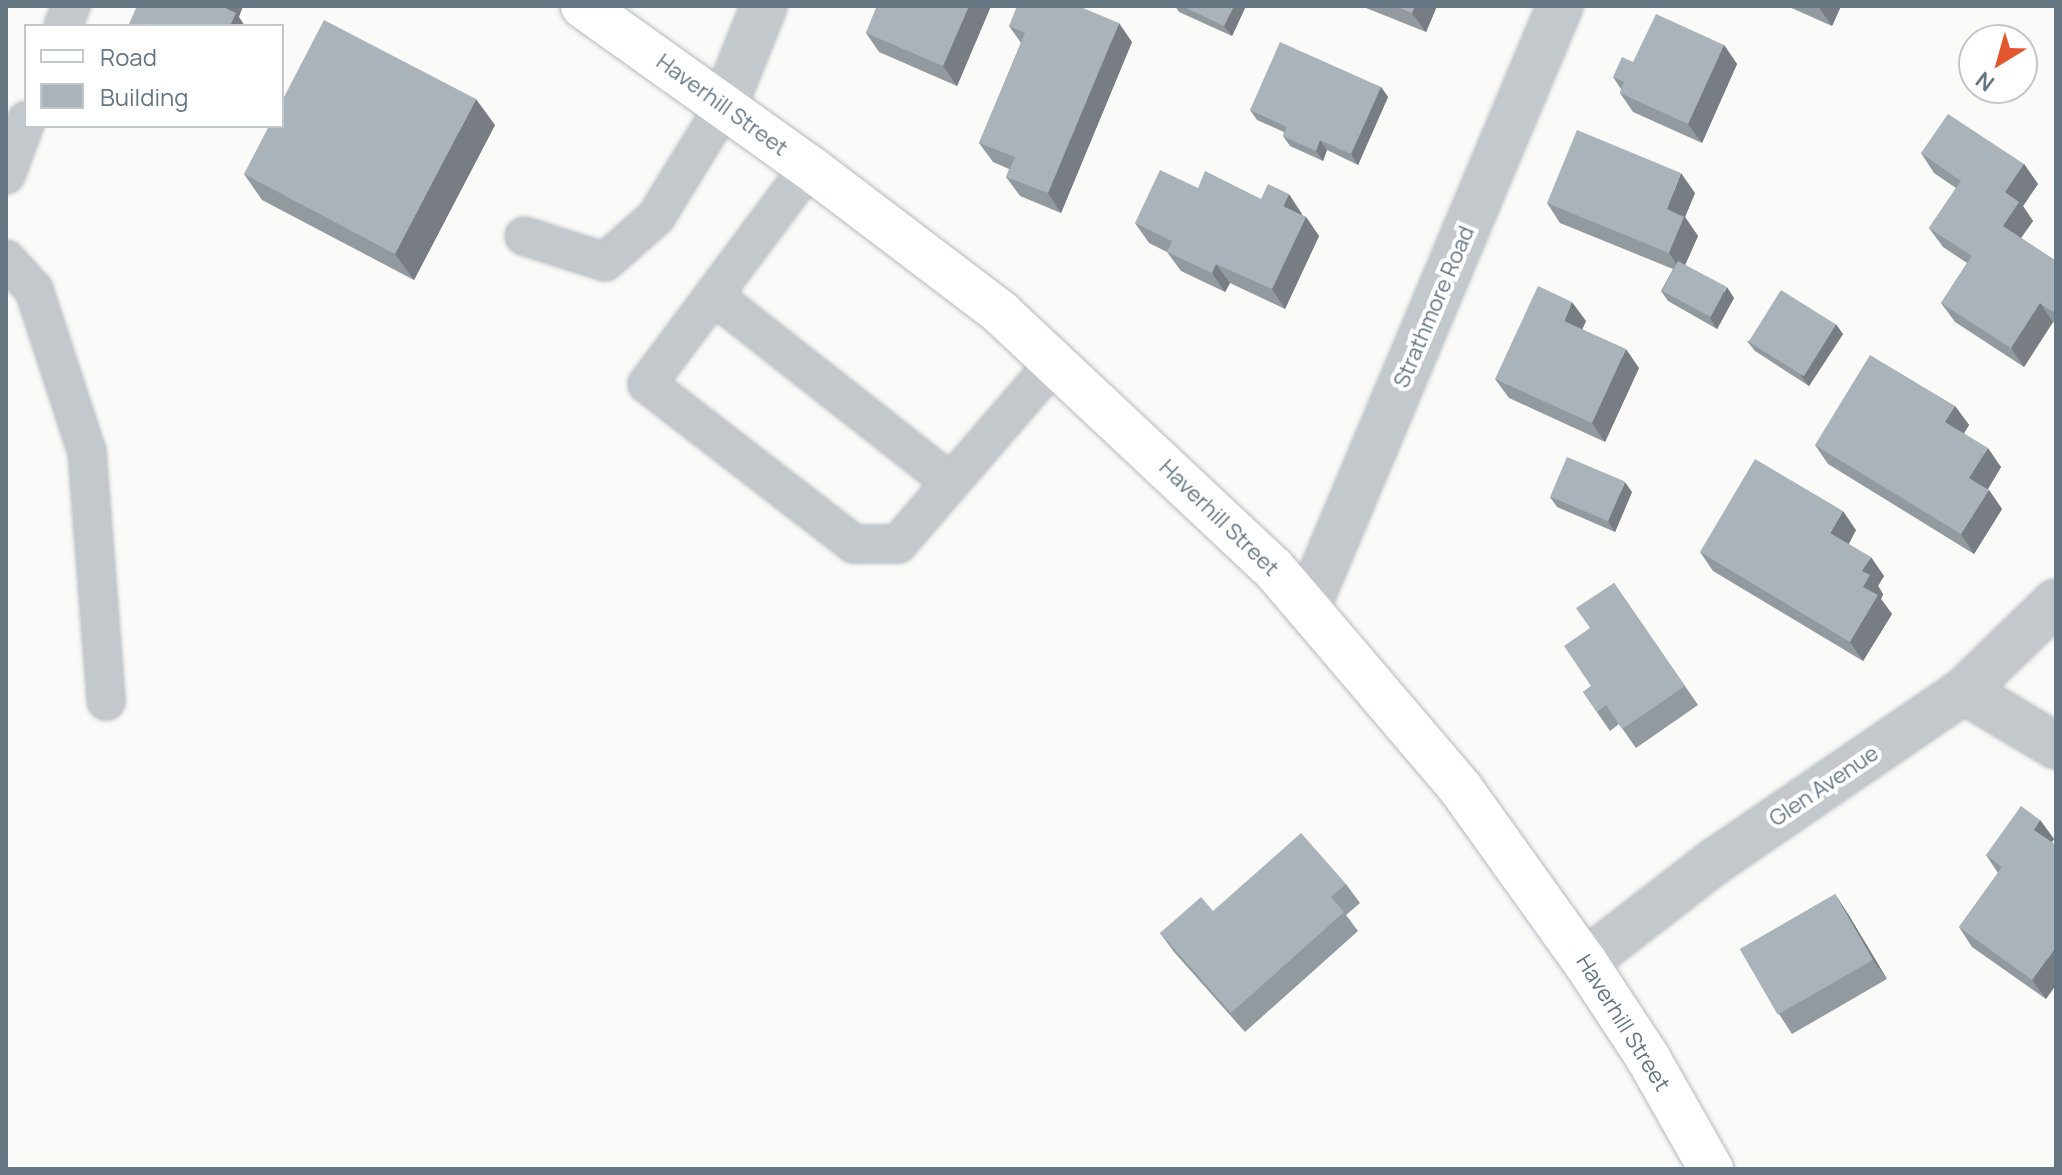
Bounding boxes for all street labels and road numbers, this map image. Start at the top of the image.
street label: Haverhill Street [651,49,793,161]
street label: Strathmore Road [1388,222,1480,392]
street label: Haverhill Street [1154,454,1284,582]
street label: Glen Avenue [1764,740,1884,832]
street label: Haverhill Street [1571,950,1675,1096]

